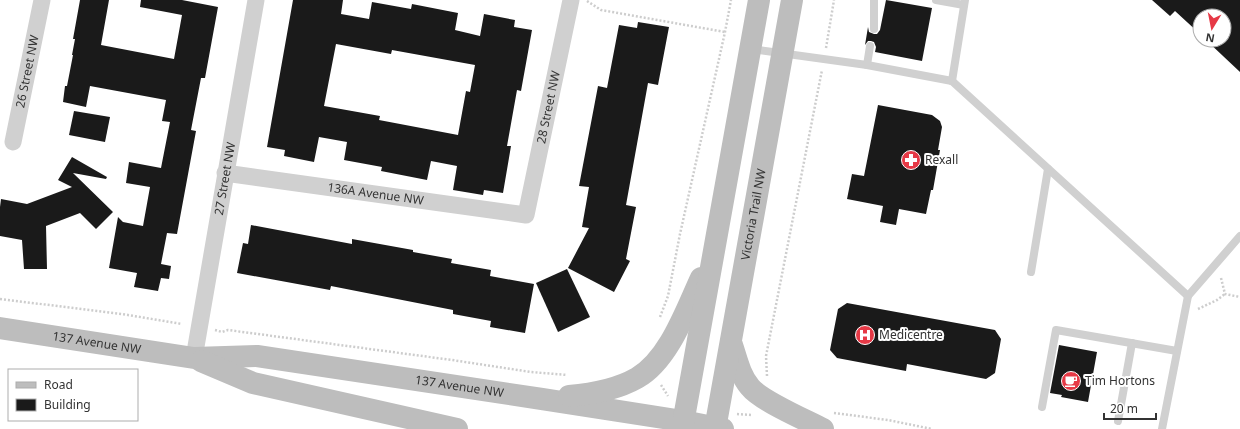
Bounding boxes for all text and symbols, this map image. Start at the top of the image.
north arrow [1192,8,1232,48]
text: N [1204,30,1216,47]
street label: 26 Street NW [11,33,43,109]
street label: 28 Street NW [532,69,564,145]
street label: 27 Street NW [210,141,239,216]
pharmacy icon: Rexall [900,149,922,171]
place label: Rexall [925,151,958,168]
street label: Victoria Trail NW [736,167,770,262]
street label: 136A Avenue NW [326,178,425,209]
hospital icon: Medicentre [854,324,876,346]
place label: Medicentre [879,326,943,343]
street label: 137 Avenue NW [51,327,142,358]
legend [8,369,138,421]
cafe icon: Tim Hortons [1060,370,1082,392]
street label: 137 Avenue NW [414,371,505,401]
place label: Tim Hortons [1085,372,1155,389]
text: Road [44,376,73,393]
scale bar [1104,395,1156,421]
text: Building [44,396,91,413]
text: 20 m [1110,400,1138,417]

